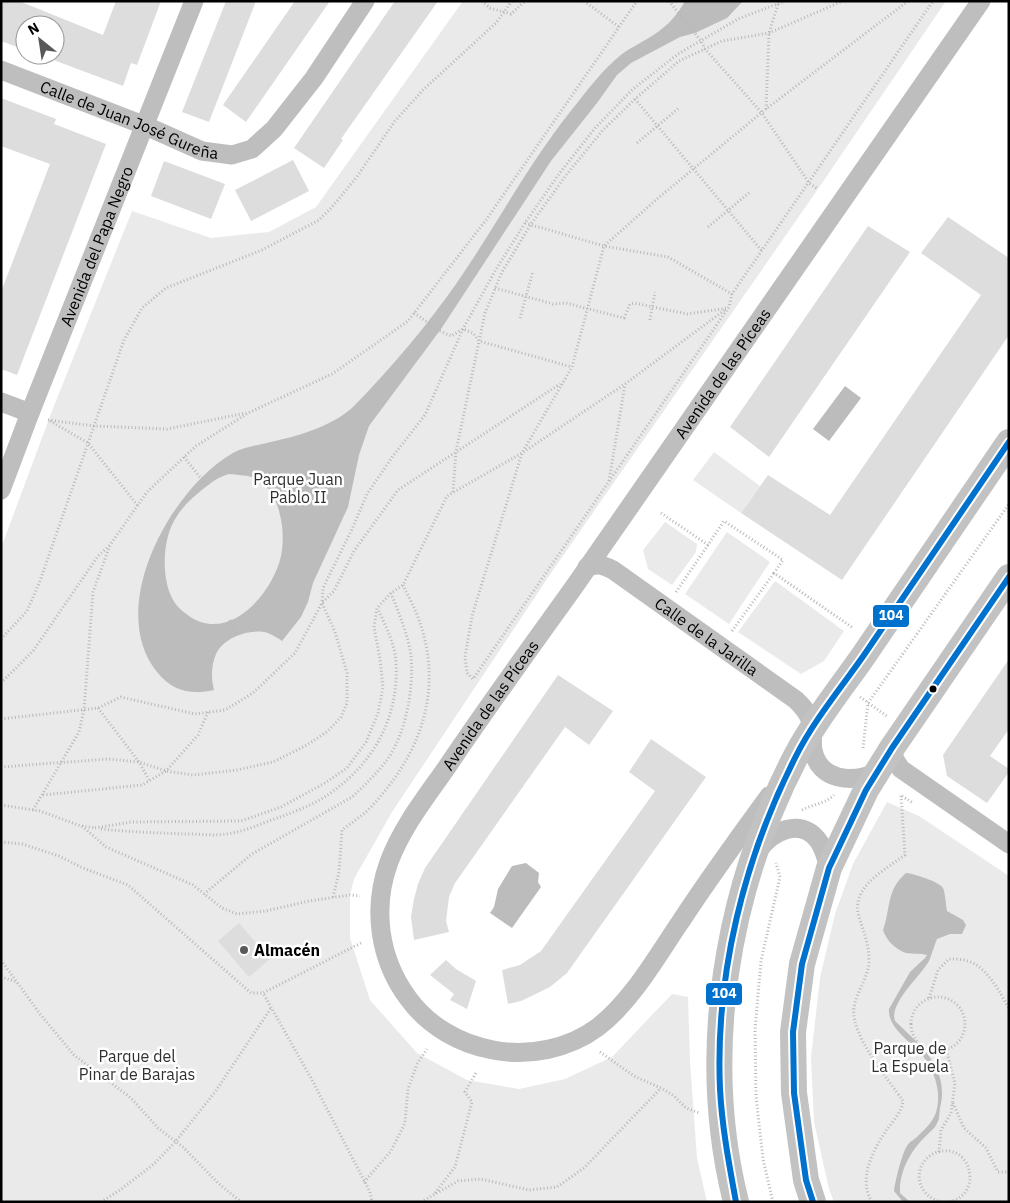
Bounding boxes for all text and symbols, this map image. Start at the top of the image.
north arrow [15,15,65,65]
text: N [25,18,42,39]
street label: Calle de Juan José Gureña [37,76,220,163]
street label: Avenida del Papa Negro [56,163,137,329]
street label: Avenida de las Píceas [670,304,775,442]
park label: Parque Juan Pablo II [253,469,343,507]
street label: Calle de la Jarilla [651,593,763,680]
line badge: 104 [872,604,910,628]
text: 104 [878,606,904,624]
street label: Avenida de las Píceas [438,636,543,774]
unlabelled marker [928,684,938,694]
place label: Almacén [254,940,320,960]
marker: Almacén [238,944,250,956]
line badge: 104 [705,982,743,1006]
text: 104 [711,984,737,1002]
park label: Parque de La Espuela [871,1038,949,1076]
park label: Parque del Pinar de Barajas [79,1046,195,1084]

